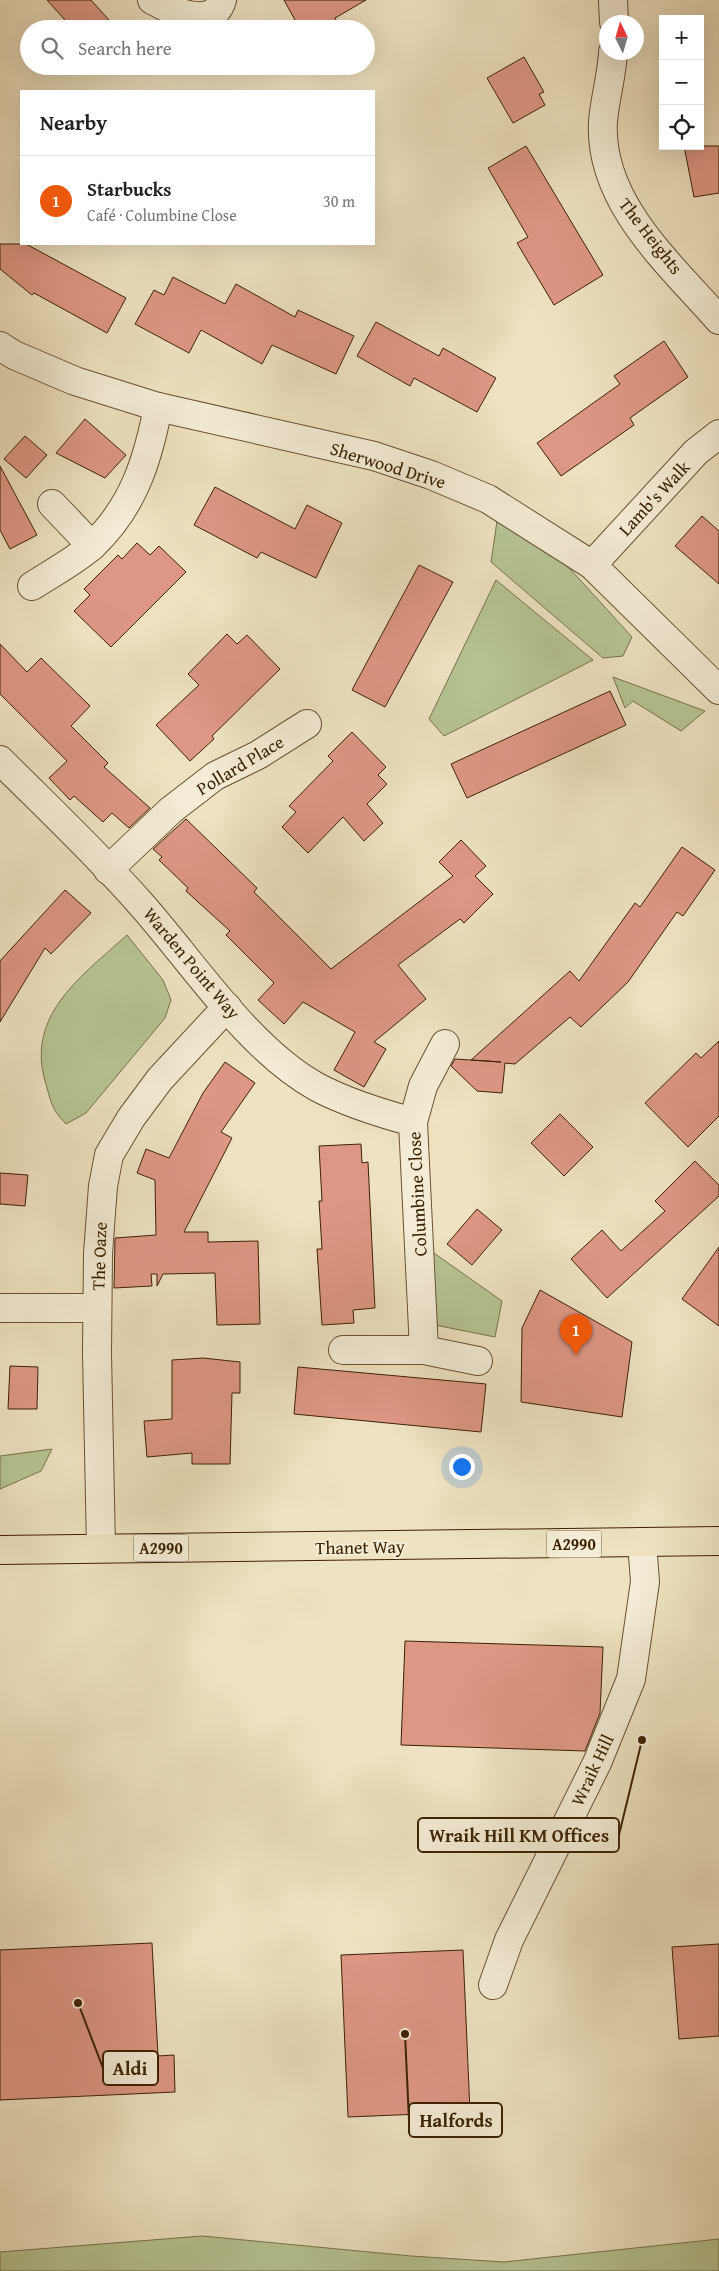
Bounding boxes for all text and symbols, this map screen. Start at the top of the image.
north arrow [599,15,644,60]
map controls [659,15,704,150]
button: + [659,15,704,60]
search box [20,20,375,75]
icon: search [38,34,66,62]
text: Search here [78,34,172,62]
button: − [659,60,704,105]
button: locate [659,105,704,150]
text: Nearby [40,107,107,138]
text: Starbucks [87,175,171,203]
text: 1 [52,189,60,213]
text: 30 m [323,189,355,213]
street label: The Heights [612,192,690,280]
text: Café · Columbine Close [87,203,237,227]
street label: Sherwood Drive [327,435,449,495]
street label: Lamb's Walk [612,454,697,542]
street label: Pollard Place [191,728,289,802]
street label: Warden Point Way [137,901,247,1025]
street label: Columbine Close [400,1131,434,1257]
street label: The Oaze [84,1221,114,1291]
pin: 1 [560,1314,592,1355]
your location [449,1454,475,1480]
road number: A2990 [546,1530,602,1558]
street label: Thanet Way [315,1533,405,1561]
road number: A2990 [134,1535,188,1562]
street label: Wraik Hill [564,1730,620,1810]
callout: Wraik Hill KM Offices [418,1818,619,1852]
text: Wraik Hill KM Offices [429,1821,609,1849]
callout: Aldi [103,2051,158,2085]
text: Aldi [113,2054,148,2082]
callout: Halfords [409,2103,502,2137]
text: Halfords [419,2106,493,2134]

